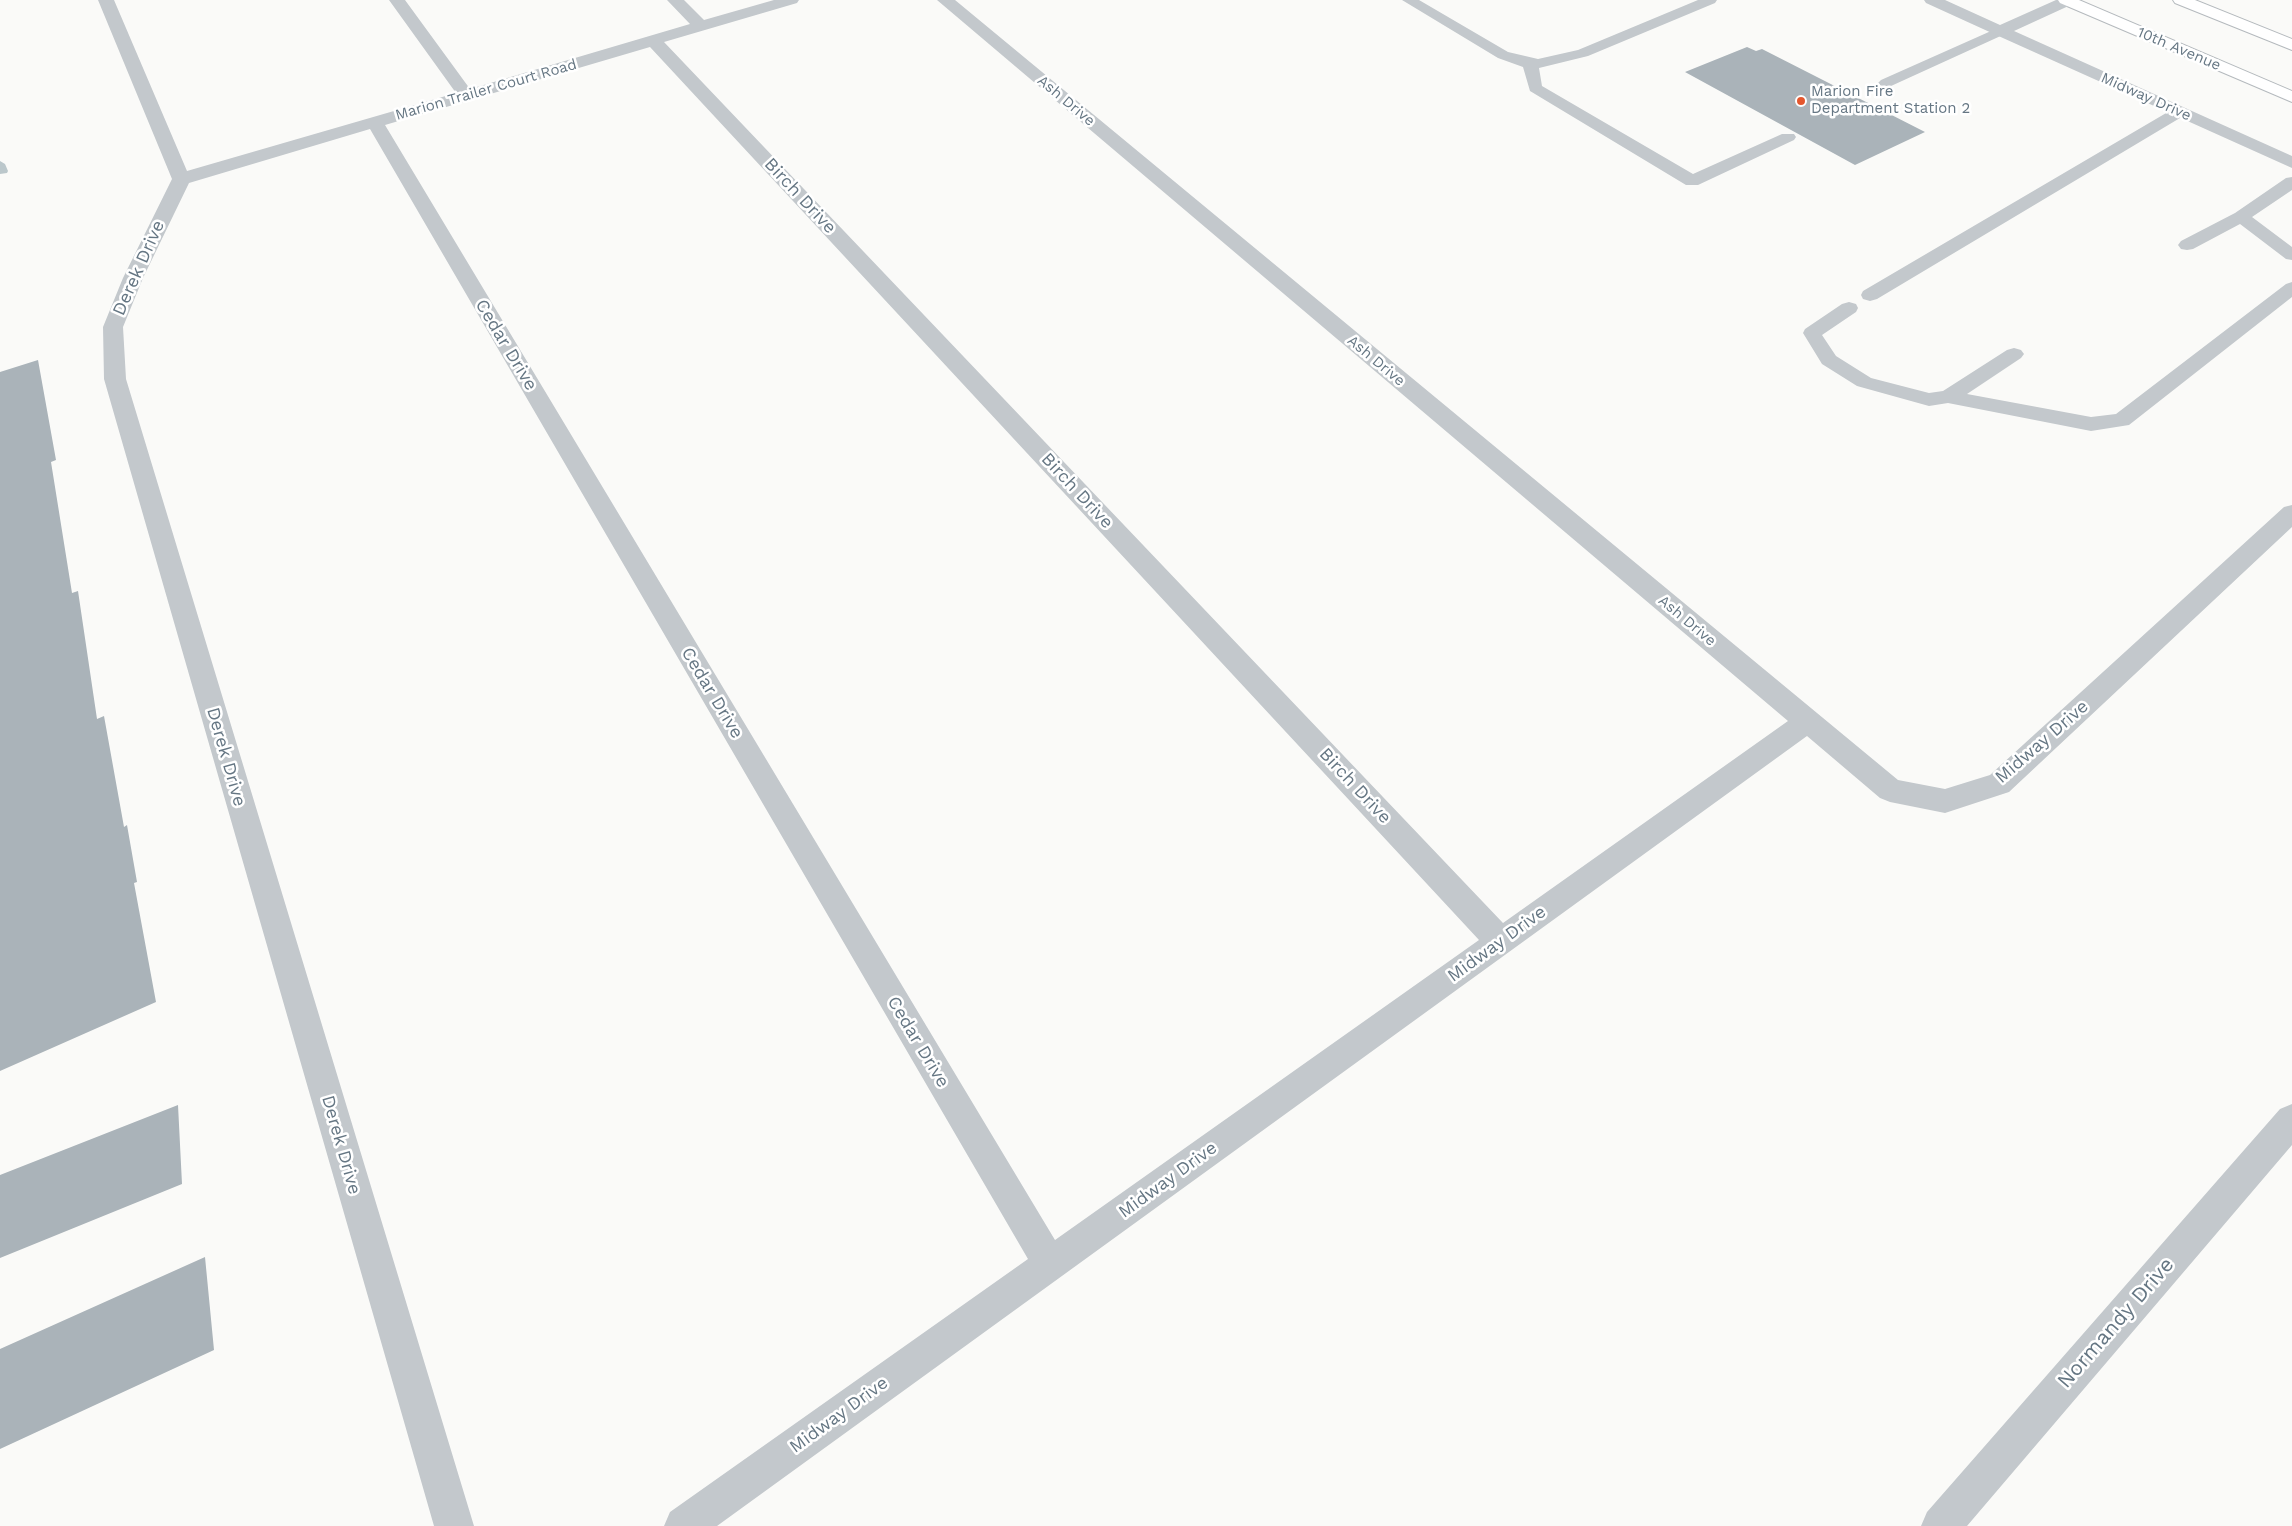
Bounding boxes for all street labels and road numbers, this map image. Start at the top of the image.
street label: 10th Avenue [2135,23,2223,75]
street label: Marion Trailer Court Road [393,55,579,125]
street label: Midway Drive [2098,69,2194,125]
street label: Ash Drive [1034,72,1098,130]
street label: Birch Drive [759,154,841,238]
street label: Derek Drive [108,217,170,319]
street label: Cedar Drive [470,296,542,394]
street label: Ash Drive [1344,332,1408,390]
street label: Birch Drive [1036,449,1118,533]
street label: Ash Drive [1655,592,1719,650]
street label: Cedar Drive [676,644,748,742]
street label: Midway Drive [1991,696,2093,788]
street label: Derek Drive [202,705,250,809]
street label: Birch Drive [1314,744,1396,828]
street label: Midway Drive [1444,901,1550,987]
street label: Cedar Drive [882,993,954,1091]
street label: Derek Drive [317,1093,365,1197]
street label: Midway Drive [1115,1137,1221,1223]
street label: Normandy Drive [2052,1253,2180,1393]
street label: Midway Drive [786,1372,892,1458]

